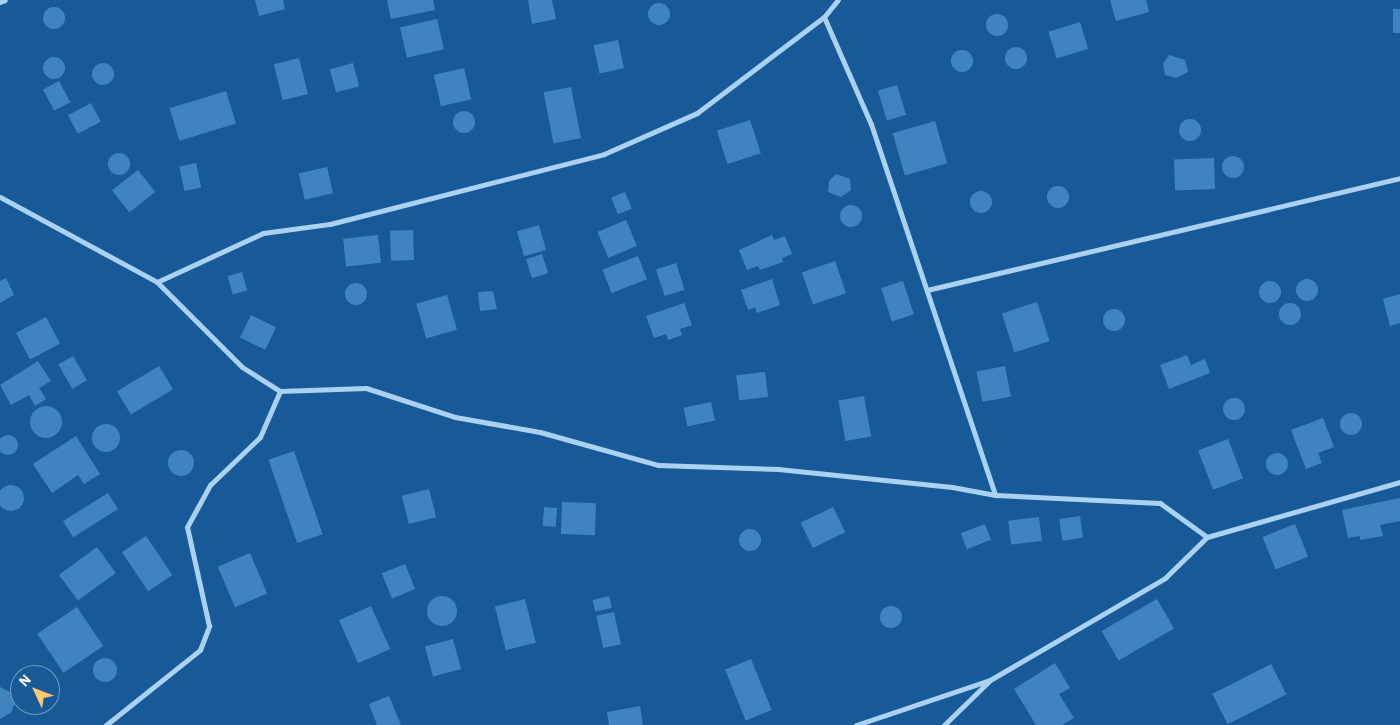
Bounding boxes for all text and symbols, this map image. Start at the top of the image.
north arrow [10,665,60,715]
text: N [15,671,35,690]

